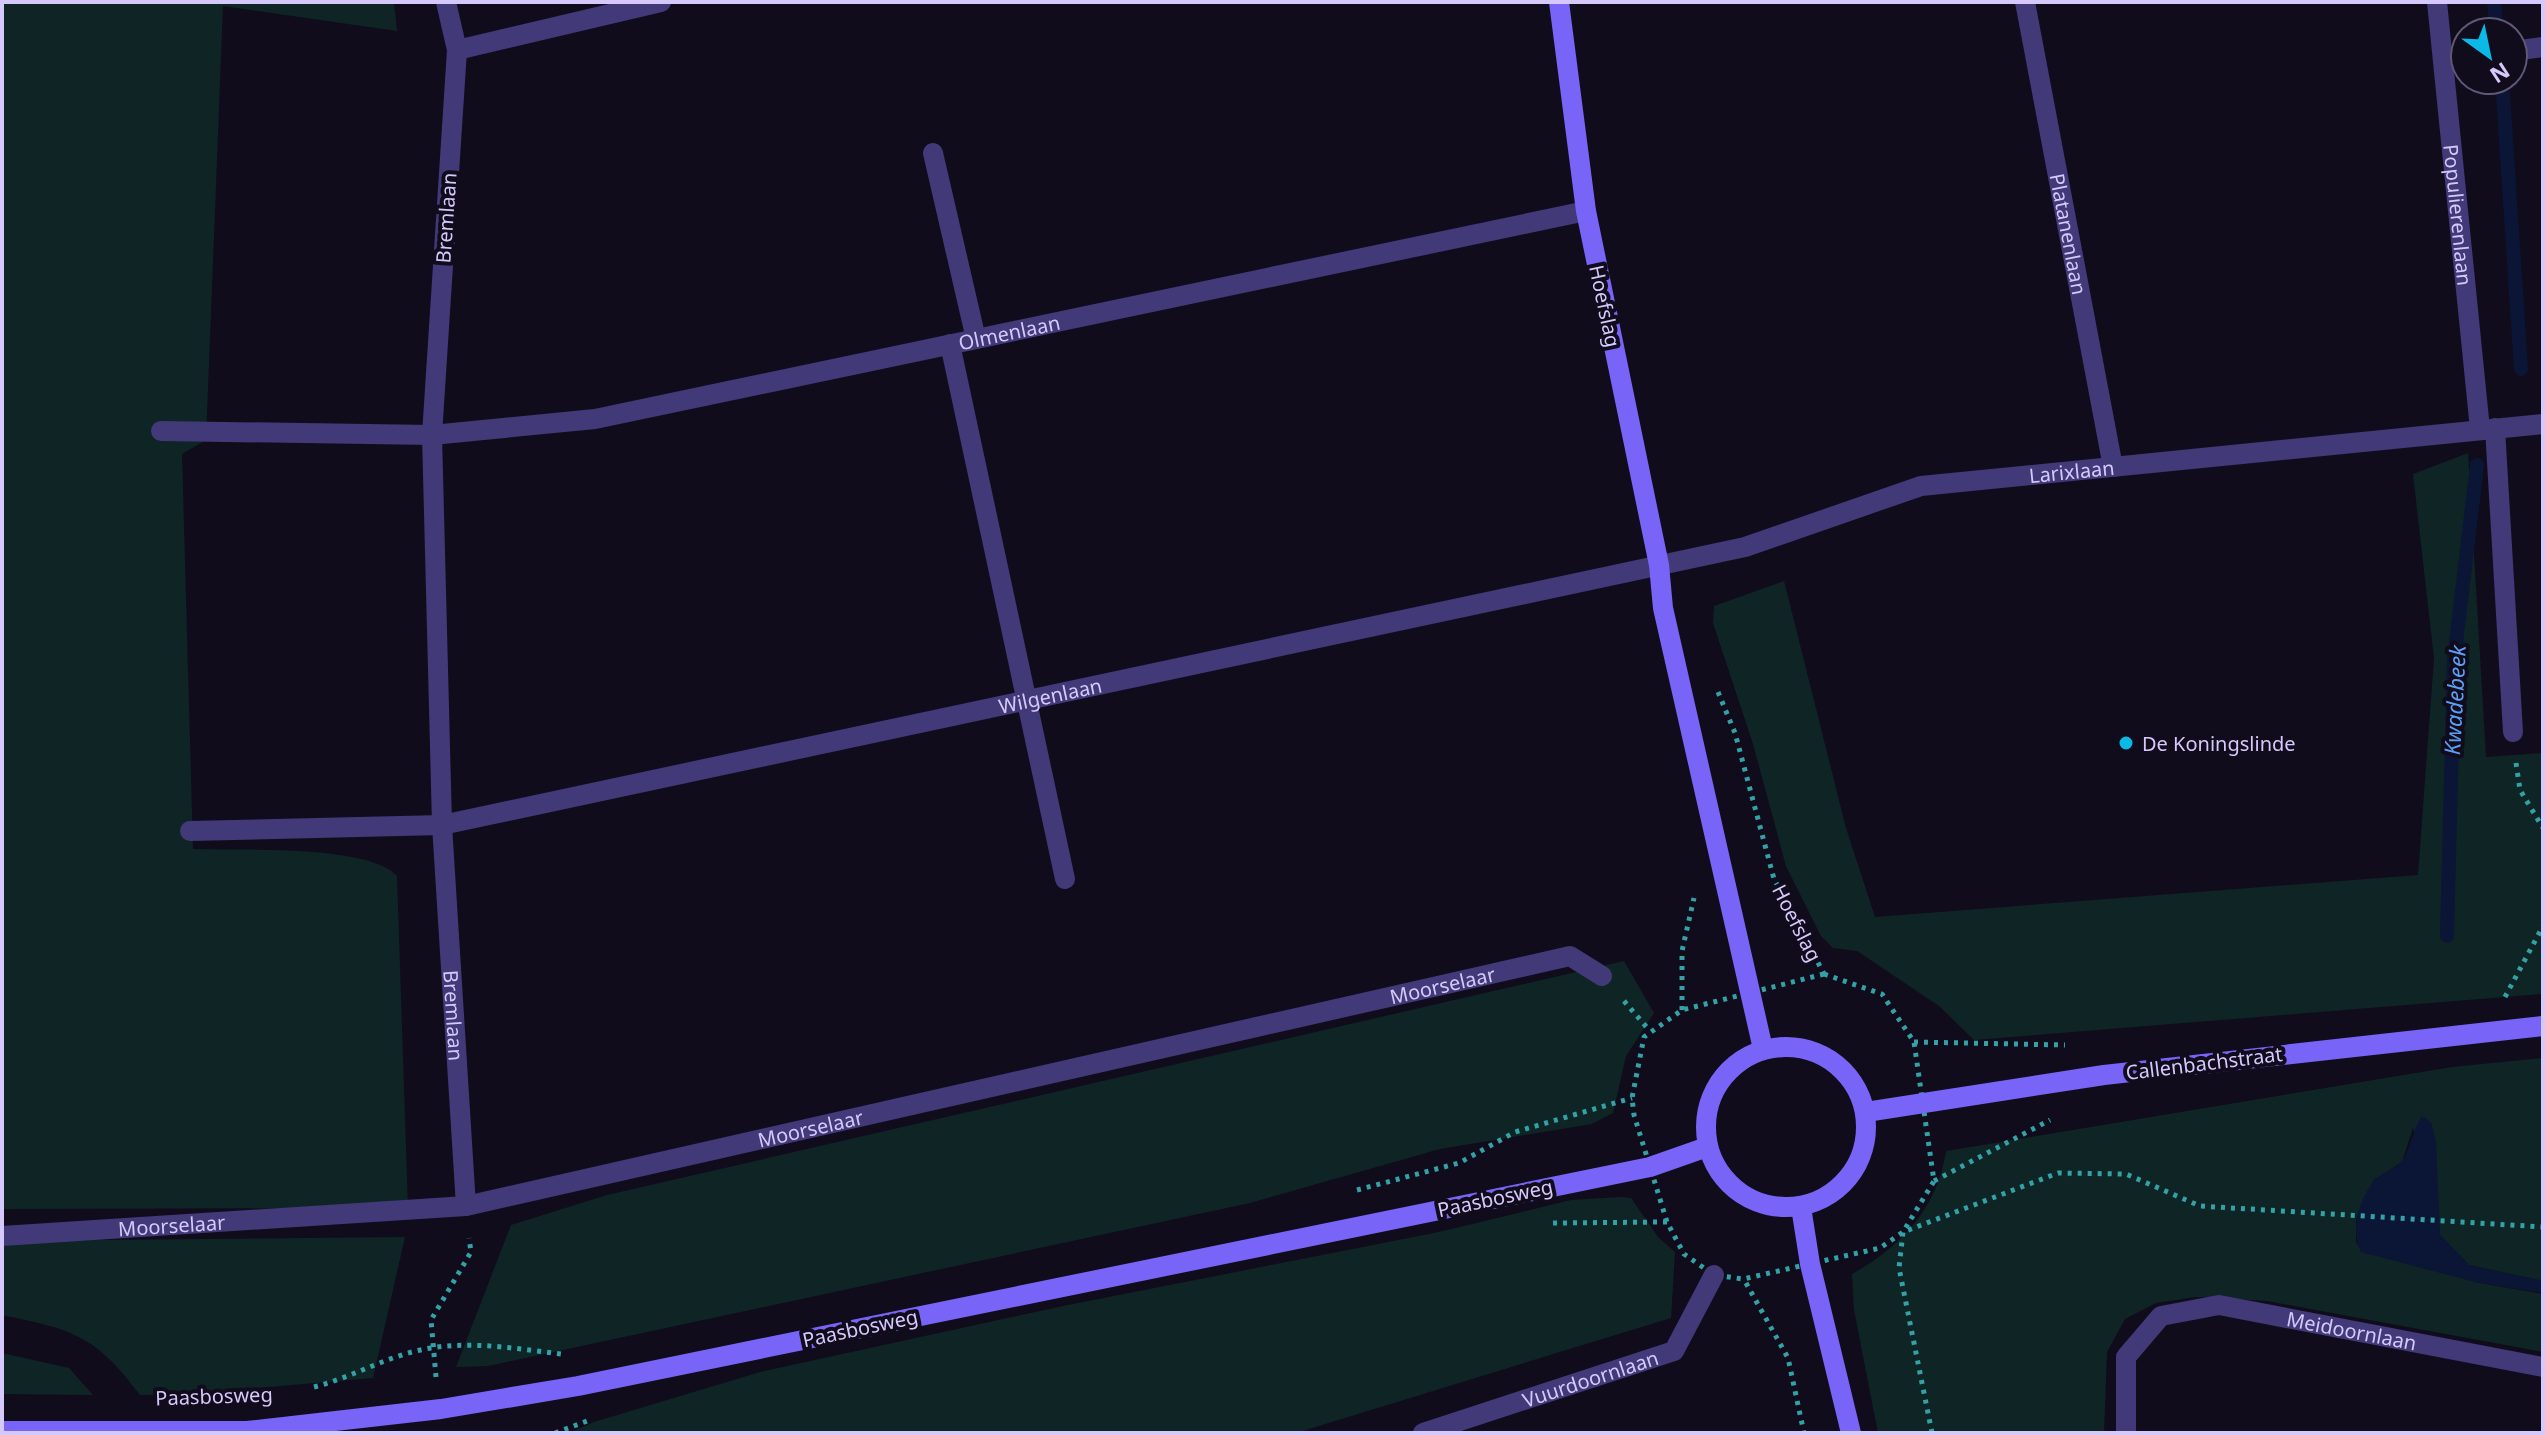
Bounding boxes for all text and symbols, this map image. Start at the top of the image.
north arrow [2449,16,2529,96]
text: N [2485,56,2516,91]
street label: Populierenlaan [2438,143,2479,287]
street label: Platanenlaan [2044,171,2094,297]
street label: Bremlaan [429,172,463,264]
street label: Hoefslag [1583,262,1627,350]
street label: Olmenlaan [956,308,1062,356]
street label: Larixlaan [2028,453,2116,489]
water label: Kwadebeek [2436,643,2472,756]
street label: Wilgenlaan [996,671,1104,719]
place label: De Koningslinde [2142,730,2296,757]
marker: De Koningslinde [2117,734,2135,752]
street label: Hoefslag [1766,880,1828,966]
street label: Moorselaar [1387,960,1498,1010]
street label: Bremlaan [438,969,470,1062]
street label: Callenbachstraat [2124,1040,2284,1086]
street label: Moorselaar [755,1103,866,1153]
street label: Paasbosweg [1435,1173,1555,1223]
street label: Moorselaar [117,1208,226,1242]
street label: Paasbosweg [800,1303,920,1353]
street label: Meidoornlaan [2284,1305,2419,1356]
street label: Vuurdoornlaan [1519,1344,1662,1413]
street label: Paasbosweg [155,1380,273,1412]

